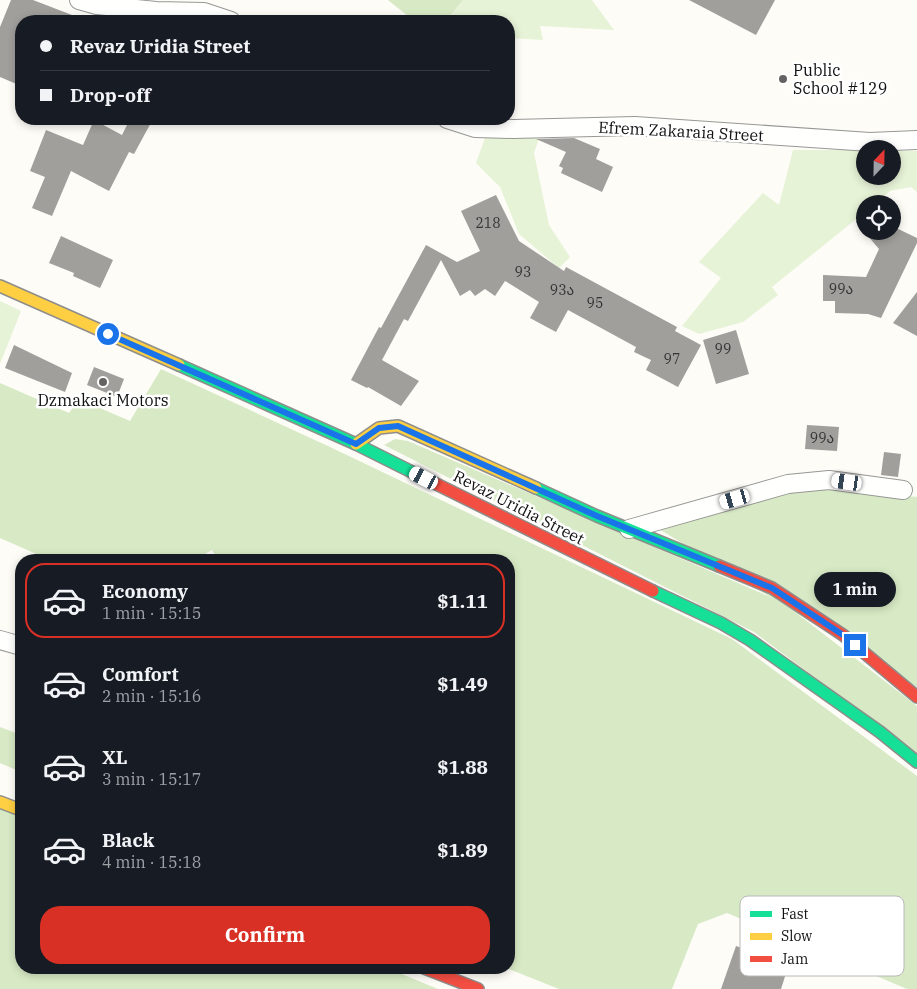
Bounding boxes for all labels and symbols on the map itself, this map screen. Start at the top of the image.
place label: Public School #129 [793,60,887,98]
marker: Public School #129 [777,73,789,85]
street label: Efrem Zakaraia Street [598,117,765,145]
north arrow [856,140,901,185]
house number: 218 [475,214,501,232]
house number: 93 [515,263,531,281]
house number: 99ა [829,280,853,298]
house number: 93ა [550,281,574,299]
house number: 95 [587,294,603,312]
route start [97,323,119,345]
house number: 99 [715,340,731,358]
house number: 97 [664,350,680,368]
marker: Dzmakaci Motors [97,376,109,388]
place label: Dzmakaci Motors [37,390,169,410]
house number: 99ა [810,429,834,447]
car [407,465,440,491]
street label: Revaz Uridia Street [450,465,588,549]
car [831,472,862,492]
car [718,488,751,510]
callout: 1 min [814,572,896,608]
route end [844,634,866,656]
legend [740,896,904,976]
text: Fast [781,905,809,923]
text: Slow [781,927,812,945]
text: Jam [781,950,808,968]

